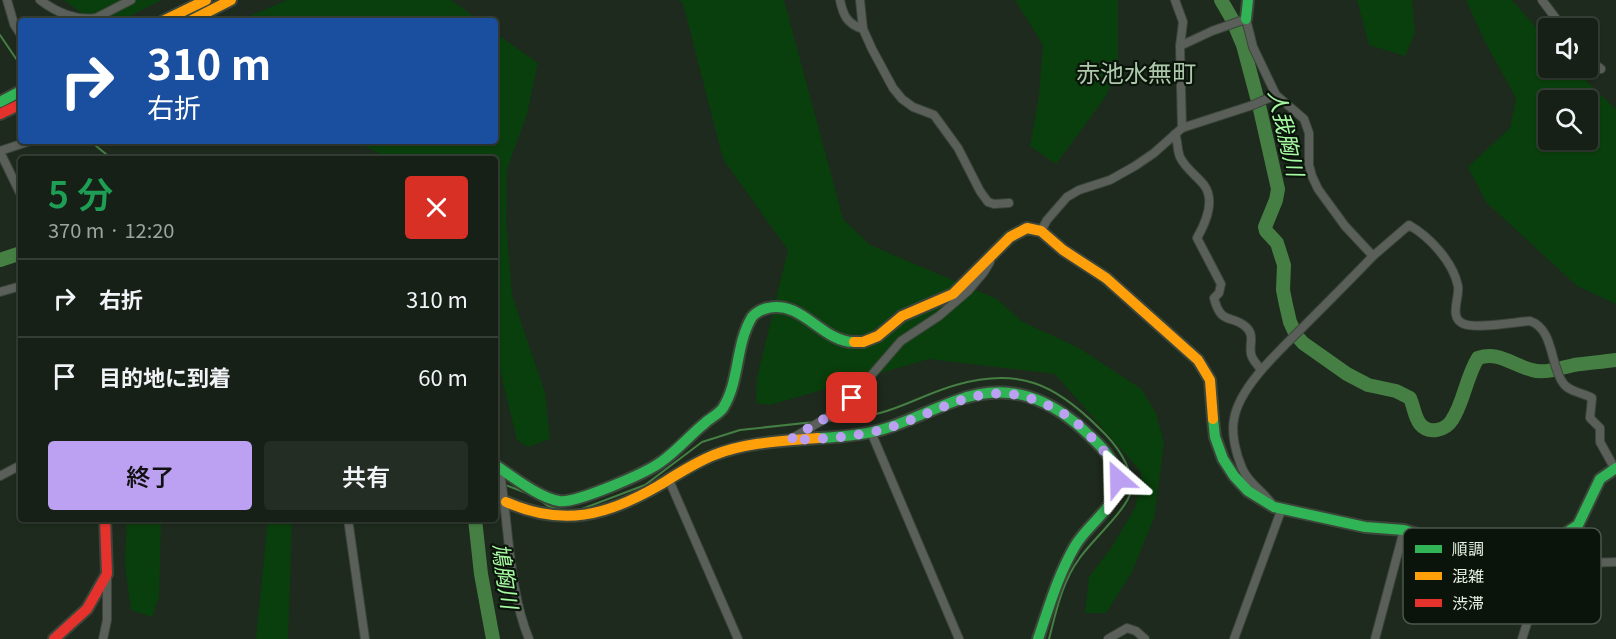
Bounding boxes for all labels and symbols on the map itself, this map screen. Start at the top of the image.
district label: 赤池水無町 [1076,54,1196,89]
water label: 人我胸川 [1262,86,1314,181]
pin [826,372,877,423]
position arrow [1086,447,1150,511]
legend [1403,528,1601,624]
text: 順調 [1452,536,1484,560]
water label: 鳩胸川 [486,541,528,613]
text: 混雑 [1452,563,1484,587]
text: 渋滞 [1452,590,1484,614]

